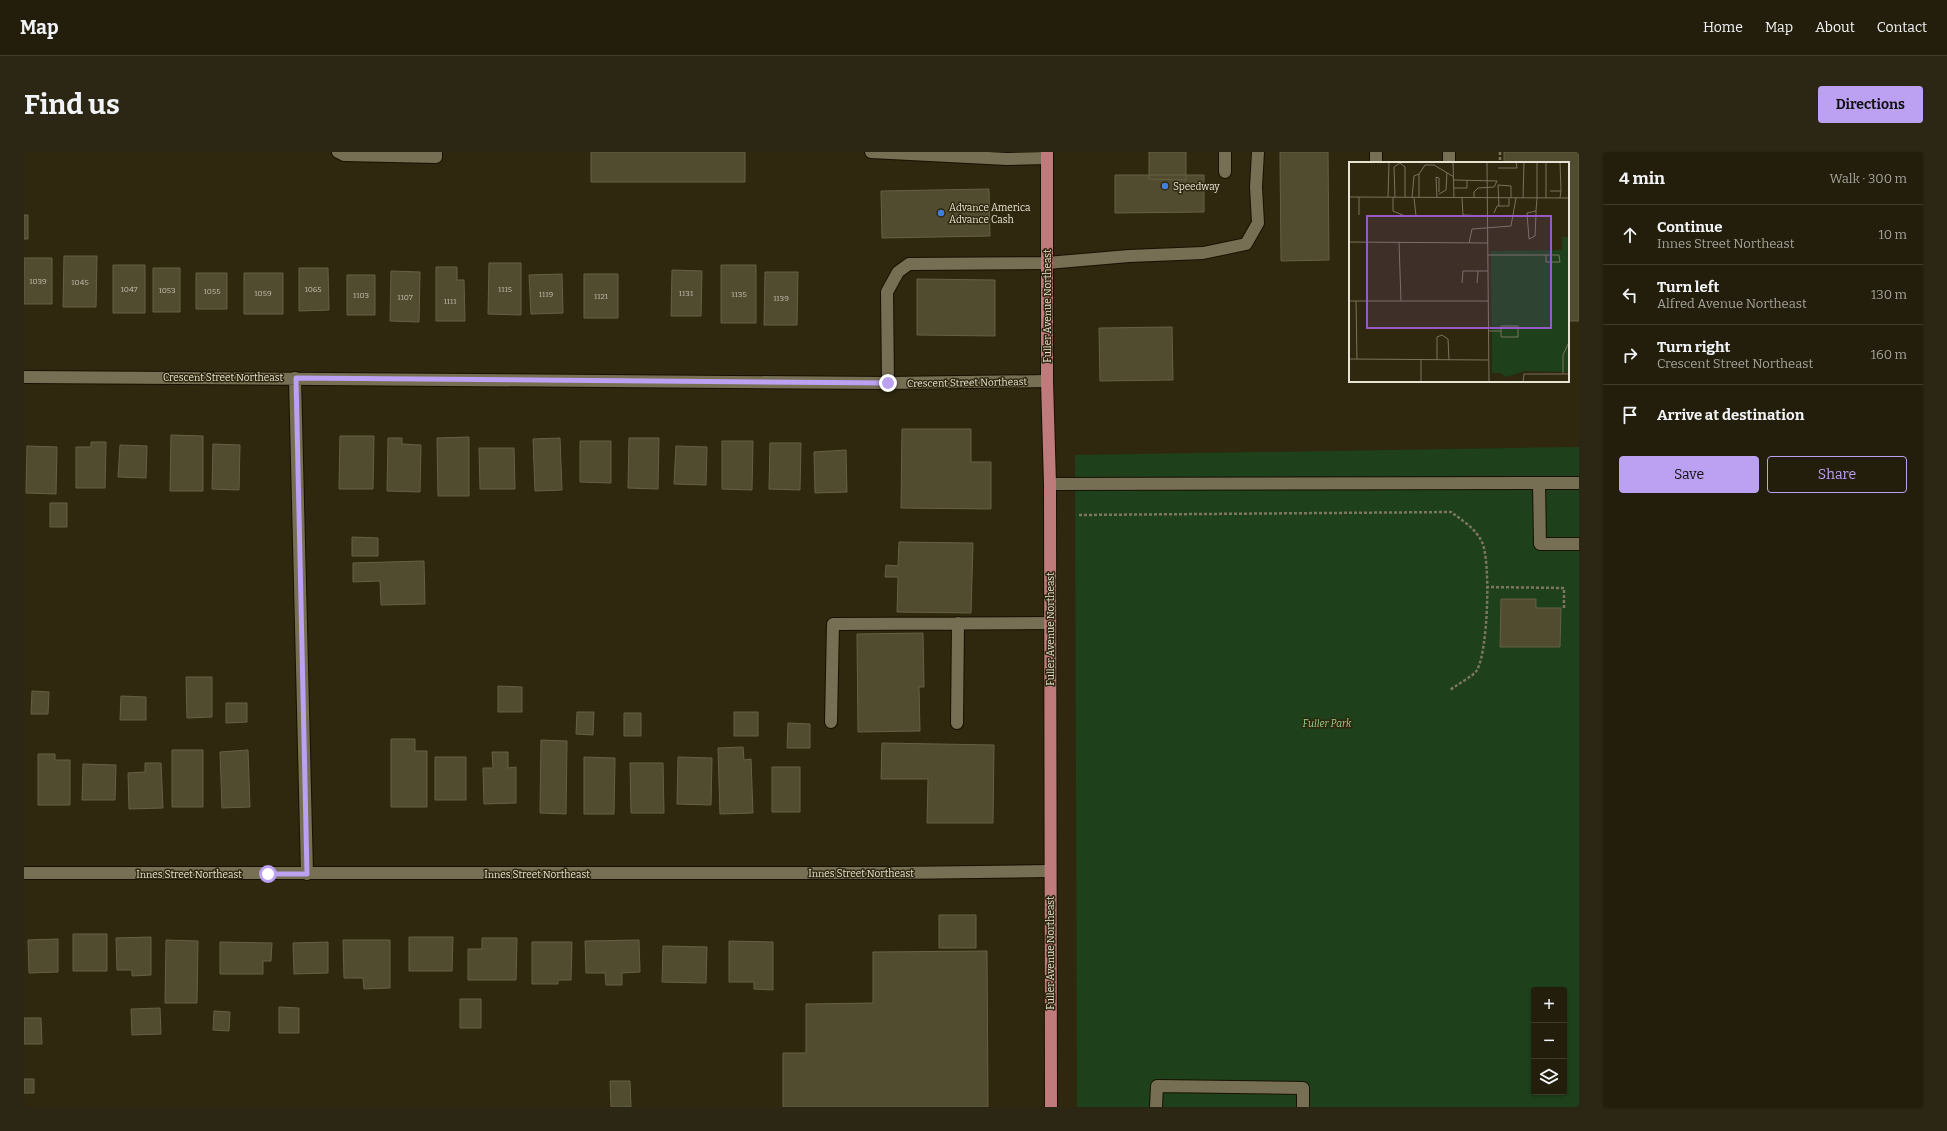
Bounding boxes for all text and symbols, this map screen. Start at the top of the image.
text: Map [20,16,59,39]
text: Home [1703,19,1743,36]
text: Map [1765,19,1793,36]
text: About [1815,19,1855,36]
text: Contact [1877,19,1927,36]
button: Directions [1818,86,1923,123]
text: Find us [24,88,120,121]
inset map [1349,162,1569,382]
text: 4 min [1619,168,1665,189]
text: Walk · 300 m [1830,171,1907,186]
marker: Speedway [1160,181,1170,191]
place label: Speedway [1173,181,1220,193]
place label: Advance America Advance Cash [949,202,1031,226]
marker: Advance America Advance Cash [936,208,946,218]
text: Continue [1657,218,1723,236]
icon: ahead [1619,224,1641,246]
text: 10 m [1878,227,1907,242]
text: Innes Street Northeast [1657,236,1794,251]
street label: Fuller Avenue Northeast [1042,249,1054,363]
house number: 1039 [29,277,47,286]
house number: 1045 [71,278,89,287]
text: Turn left [1657,278,1719,296]
icon: left [1619,284,1641,306]
house number: 1047 [121,285,137,294]
house number: 1065 [304,285,322,294]
house number: 1115 [498,285,512,294]
house number: 1053 [158,286,176,295]
house number: 1055 [204,287,220,296]
text: 130 m [1871,287,1907,302]
house number: 1059 [254,289,272,298]
house number: 1131 [679,289,694,298]
house number: 1119 [539,290,554,299]
house number: 1135 [731,290,747,299]
house number: 1103 [353,291,370,300]
house number: 1121 [594,292,609,301]
house number: 1107 [397,293,413,302]
house number: 1139 [773,294,789,303]
text: Alfred Avenue Northeast [1657,296,1807,311]
house number: 1111 [444,297,457,306]
text: Turn right [1657,338,1730,356]
icon: right [1619,344,1641,366]
text: 160 m [1871,347,1907,362]
text: Crescent Street Northeast [1657,356,1813,371]
street label: Crescent Street Northeast [163,372,283,384]
route end [879,374,897,392]
street label: Crescent Street Northeast [907,376,1028,390]
icon: arrive [1619,404,1641,426]
text: Arrive at destination [1657,406,1804,424]
button: Save [1619,456,1759,493]
button: Share [1767,456,1907,493]
street label: Fuller Avenue Northeast [1045,572,1057,686]
park label: Fuller Park [1303,718,1352,730]
route start [259,865,277,883]
street label: Innes Street Northeast [808,868,914,880]
street label: Innes Street Northeast [136,869,242,881]
street label: Innes Street Northeast [484,869,590,881]
street label: Fuller Avenue Northeast [1045,896,1057,1010]
map controls [1531,987,1567,1095]
button: + [1531,987,1567,1023]
button: − [1531,1023,1567,1059]
button: layers [1531,1059,1567,1095]

